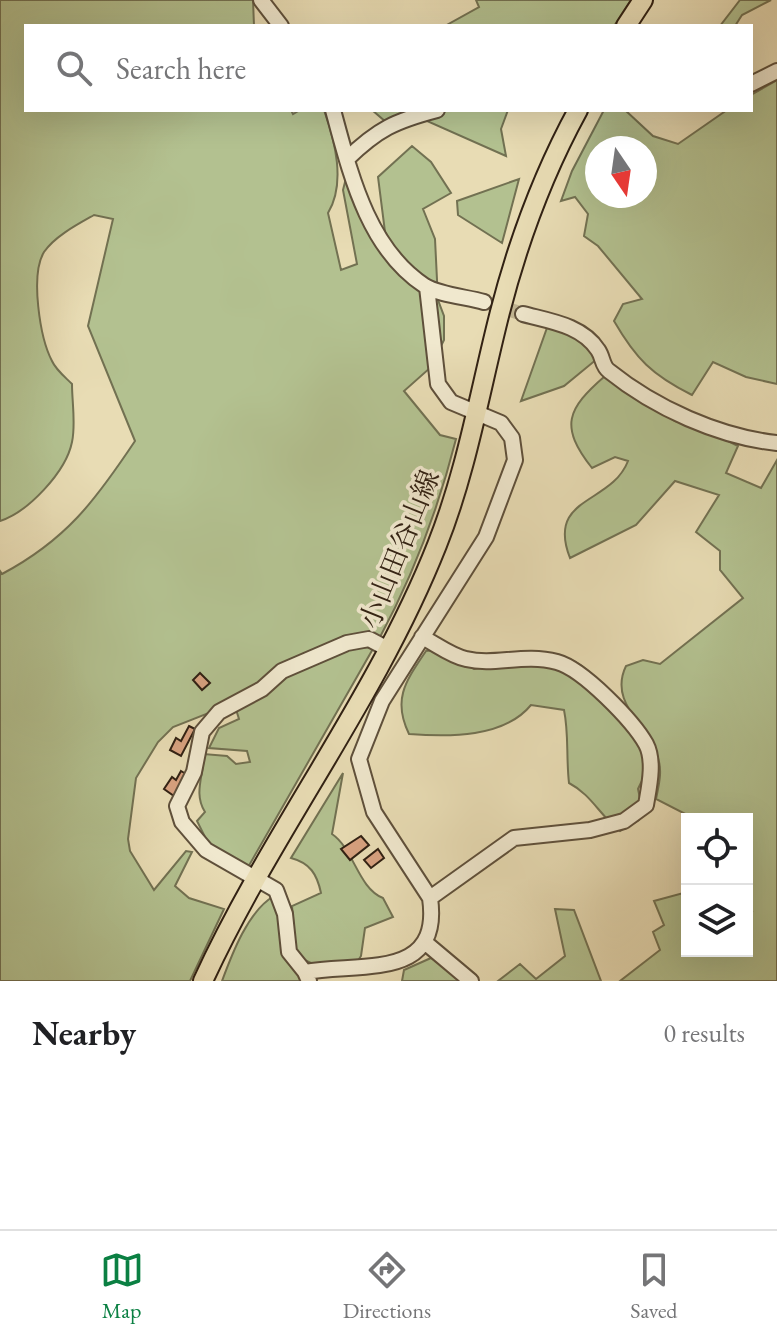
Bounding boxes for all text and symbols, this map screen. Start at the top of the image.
search box [24,24,753,112]
icon: search [52,46,96,90]
text: Search here [116,49,246,88]
north arrow [585,136,657,208]
street label: 小山田谷山線 [351,464,447,634]
map controls [681,813,753,957]
button: locate [681,813,753,885]
button: layers [681,885,753,957]
text: Nearby [32,1011,136,1055]
text: 0 results [664,1016,745,1050]
tab: Map [100,1248,144,1325]
tab: Directions [343,1248,431,1325]
tab: Saved [630,1248,677,1325]

